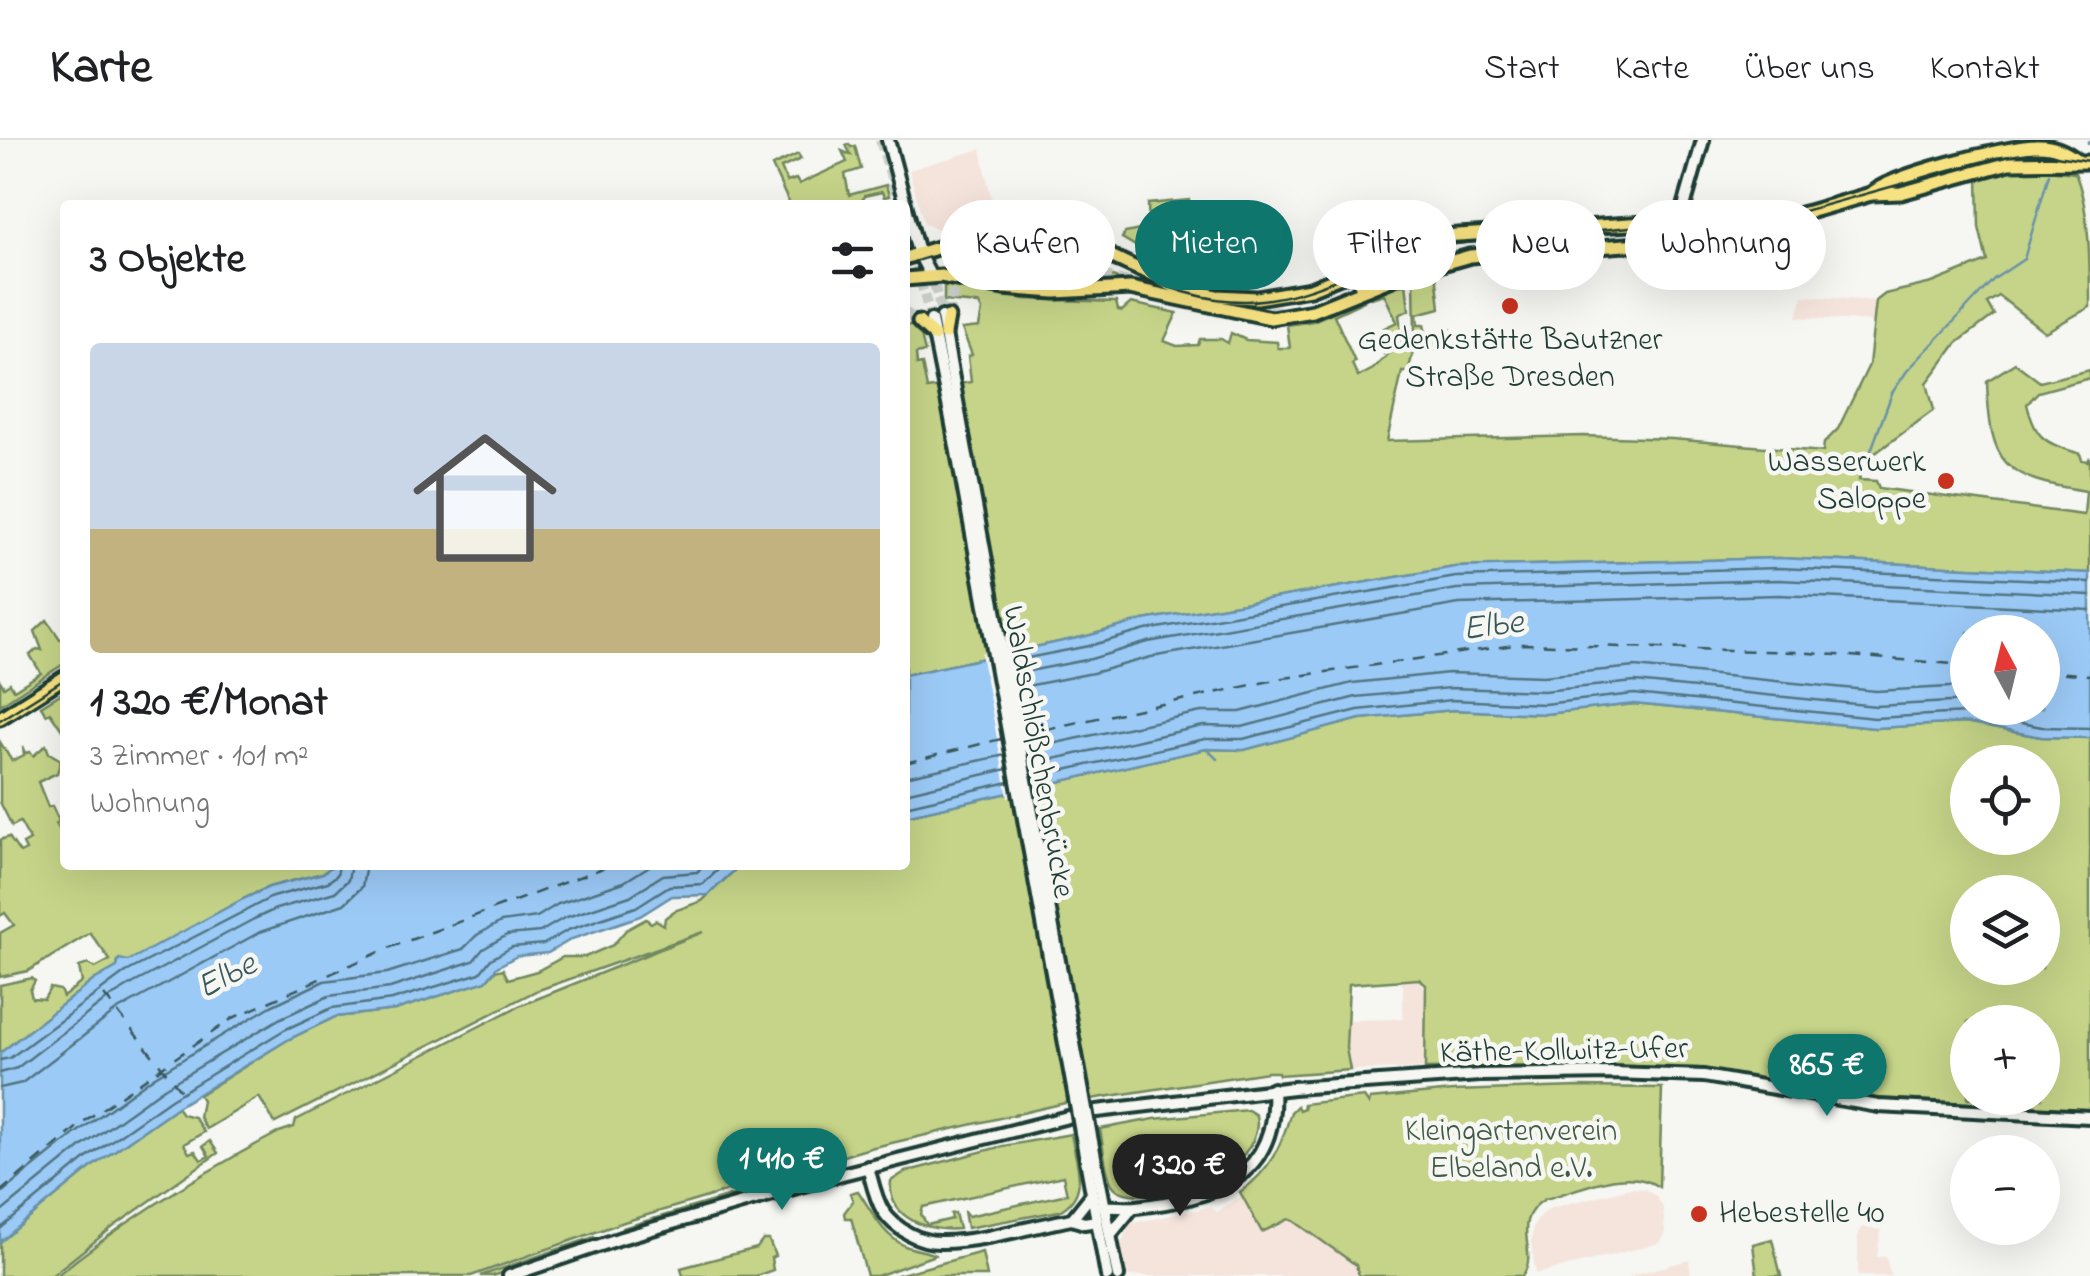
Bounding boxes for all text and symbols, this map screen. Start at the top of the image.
text: Karte [50,34,152,104]
text: Start [1484,44,1560,95]
text: Karte [1615,44,1689,95]
text: Über uns [1744,44,1875,95]
text: Kontakt [1930,44,2040,95]
chip: Kaufen [940,200,1115,290]
chip: Mieten [1135,200,1293,290]
chip: Filter [1313,200,1456,290]
chip: Neu [1476,200,1605,290]
chip: Wohnung [1625,200,1826,290]
text: 3 Objekte [90,230,245,291]
icon: filters [825,233,880,288]
marker: Gedenkstätte Bautzner Straße Dresden [1499,295,1521,317]
place label: Gedenkstätte Bautzner Straße Dresden [1358,318,1662,402]
icon: home [395,408,575,588]
place label: Wasserwerk Saloppe [1768,440,1927,524]
marker: Wasserwerk Saloppe [1935,470,1957,492]
water label: Elbe [1459,598,1528,656]
street label: Waldschlößchenbrücke [988,602,1086,902]
north arrow [1950,615,2060,725]
map controls [1950,615,2060,1245]
text: 1 320 €/Monat [90,673,328,734]
text: 3 Zimmer · 101 m² [90,734,308,781]
button: locate [1950,745,2060,855]
text: Wohnung [90,781,210,828]
button: layers [1950,875,2060,985]
water label: Elbe [188,940,267,1014]
button: + [1950,1005,2060,1115]
street label: Käthe-Kollwitz-Ufer [1440,1026,1689,1078]
pin: 865 € [1757,1034,1897,1119]
text: 865 € [1790,1043,1864,1090]
park label: Kleingartenverein Elbeland e.V. [1405,1109,1617,1193]
pin: 1 410 € [690,1128,874,1213]
pin: 1 320 € [1088,1134,1272,1219]
button: − [1950,1135,2060,1245]
text: 1 410 € [739,1137,825,1184]
text: 1 320 € [1134,1143,1226,1190]
place label: Hebestelle 40 [1719,1191,1885,1238]
marker: Hebestelle 40 [1688,1203,1710,1225]

